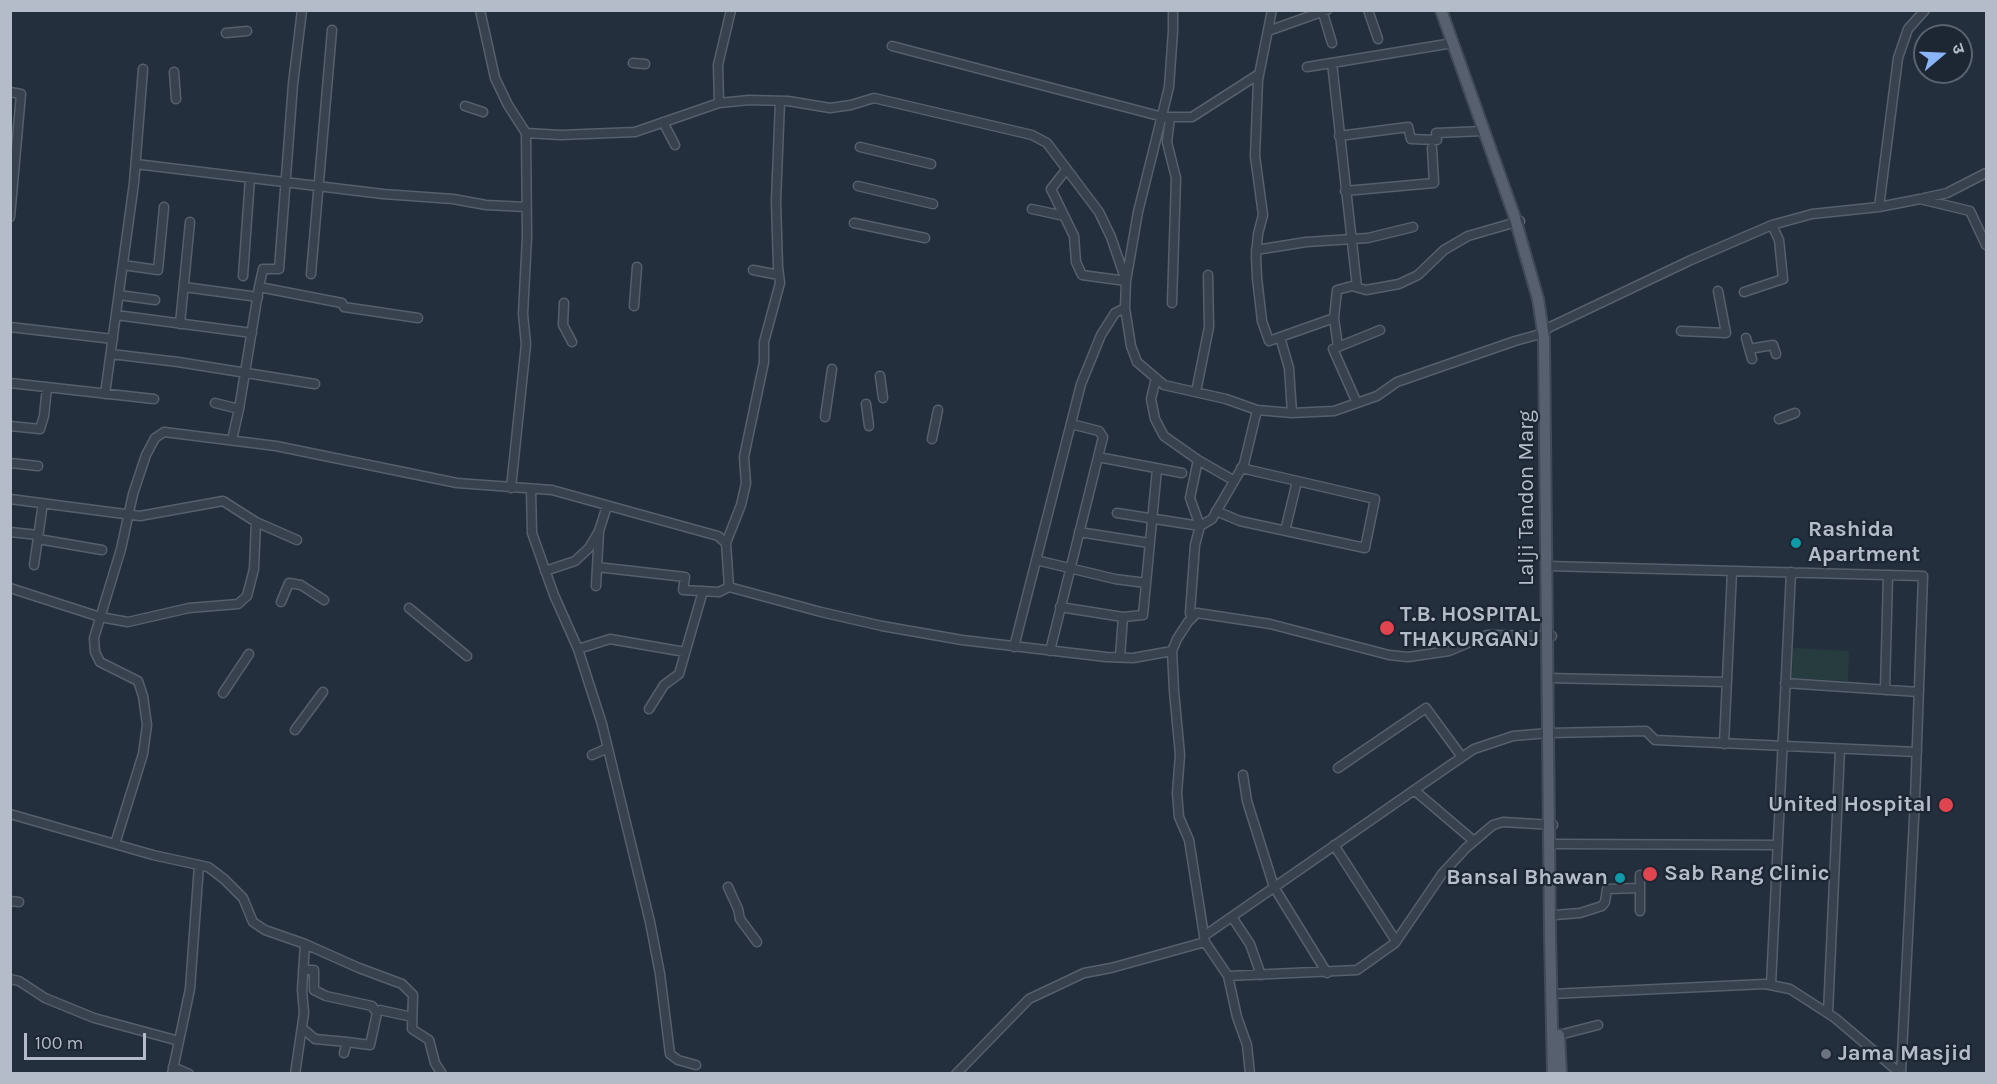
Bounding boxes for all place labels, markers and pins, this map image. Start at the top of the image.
place label: Rashida Apartment [1808,517,1920,568]
marker: Rashida Apartment [1789,536,1803,550]
place label: T.B. HOSPITAL THAKURGANJ [1400,602,1540,654]
marker: T.B. HOSPITAL THAKURGANJ [1378,619,1396,637]
place label: United Hospital [1768,792,1932,818]
marker: United Hospital [1937,796,1955,814]
place label: Sab Rang Clinic [1664,861,1829,887]
place label: Bansal Bhawan [1446,865,1608,891]
marker: Sab Rang Clinic [1641,865,1659,883]
marker: Bansal Bhawan [1613,871,1627,885]
place label: Jama Masjid [1838,1041,1972,1067]
marker: Jama Masjid [1819,1047,1833,1061]

